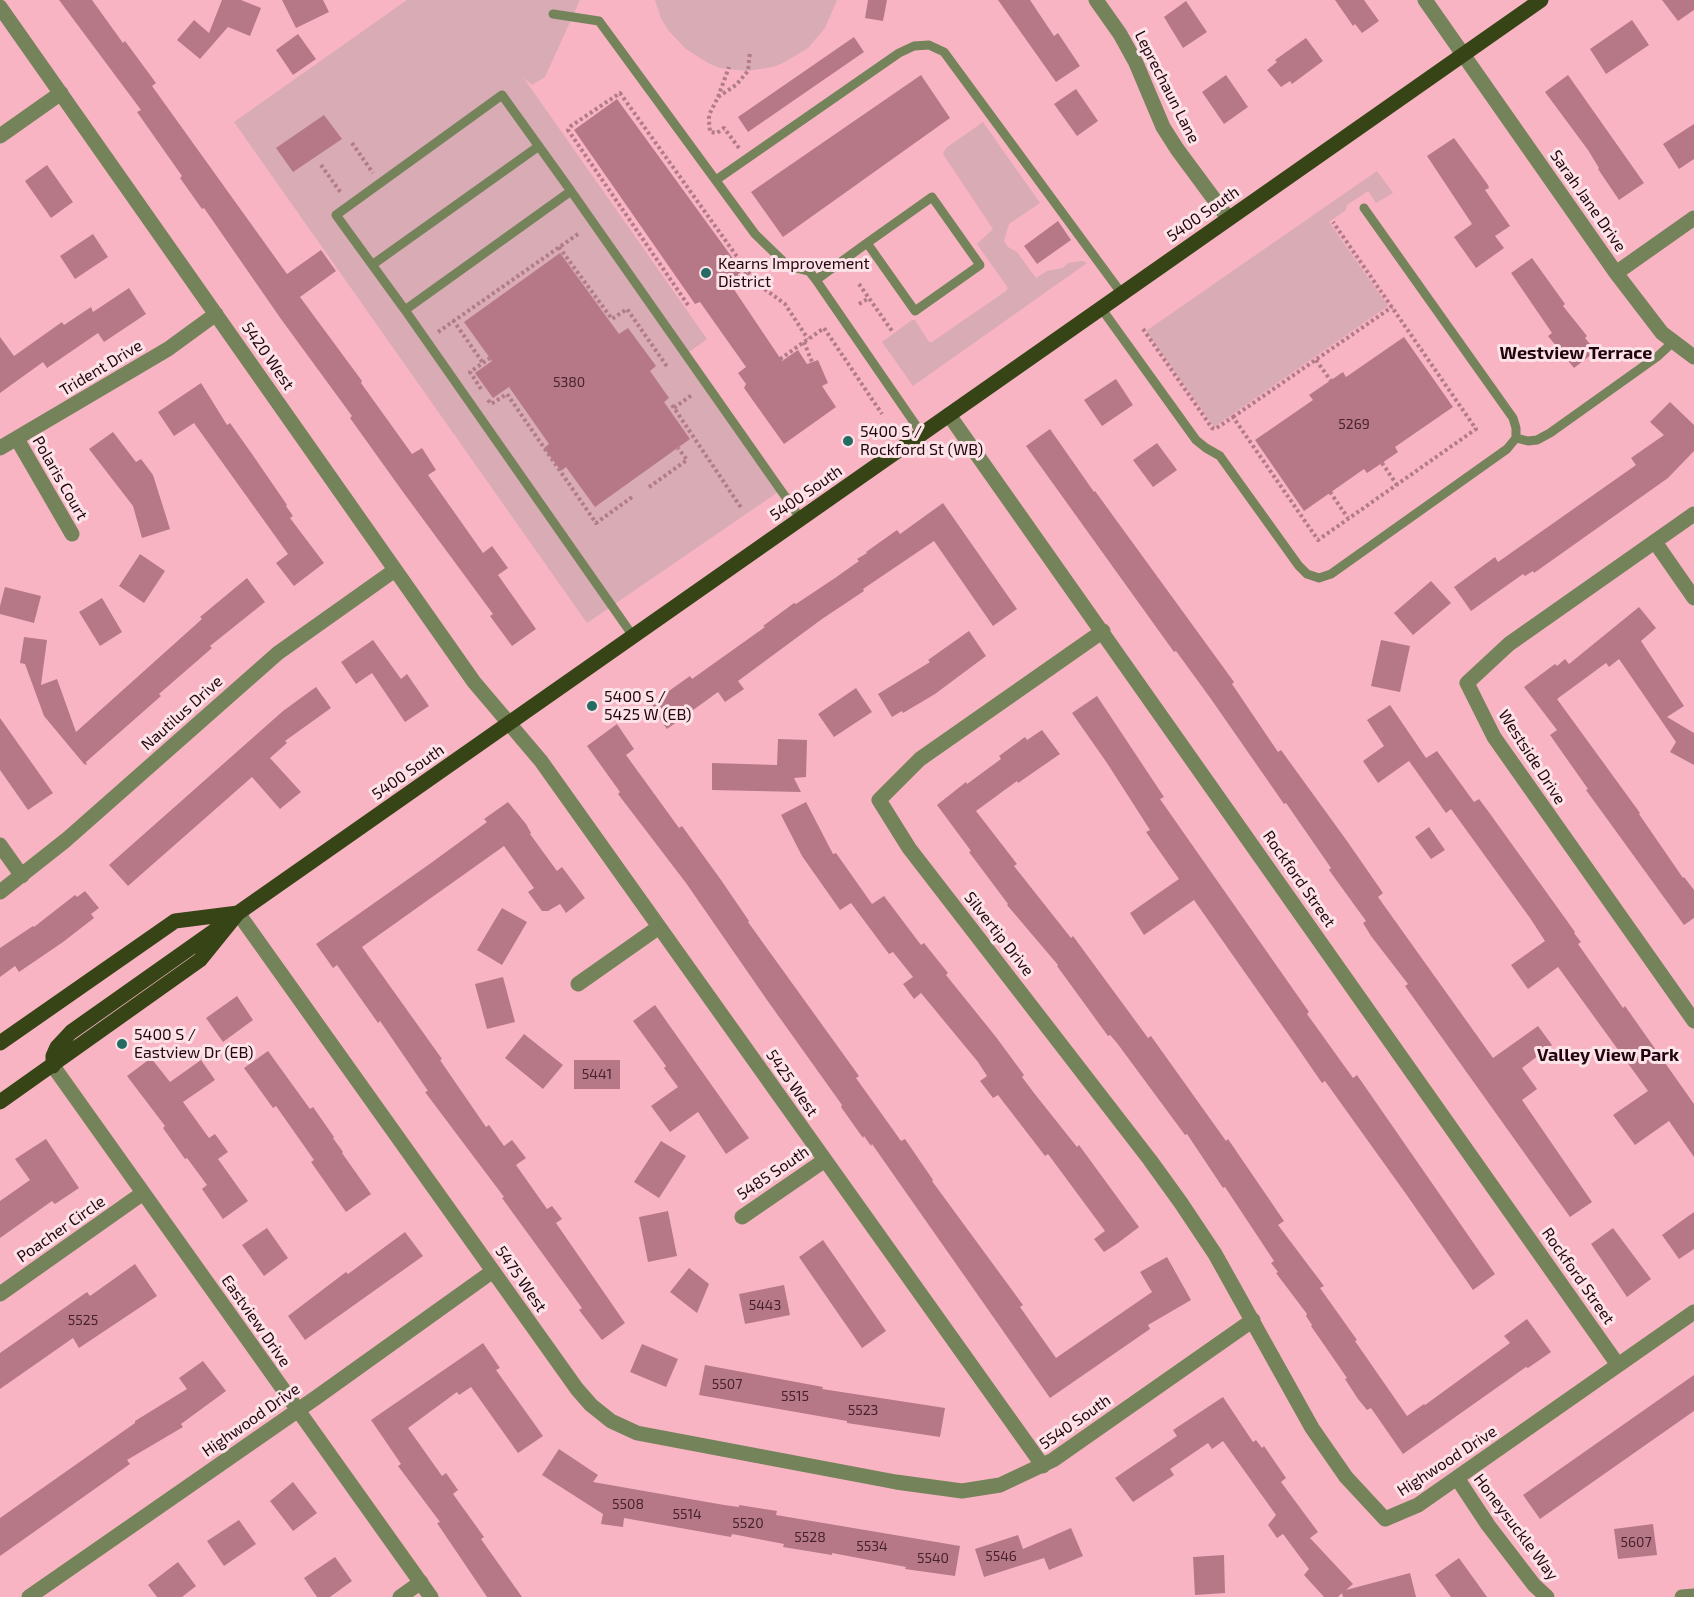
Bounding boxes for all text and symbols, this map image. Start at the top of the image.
street label: Leprechaun Lane [1130,28,1204,146]
street label: Sarah Jane Drive [1546,147,1630,255]
street label: 5400 South [1163,182,1243,246]
place label: Kearns Improvement District [718,254,870,292]
marker: Kearns Improvement District [699,266,713,280]
street label: 5420 West [238,318,298,394]
street label: Trident Drive [56,336,146,400]
district label: Westview Terrace [1500,342,1652,364]
house number: 5380 [553,374,585,390]
house number: 5269 [1338,416,1370,432]
place label: 5400 S / Rockford St (WB) [860,422,983,460]
street label: Polaris Court [28,433,92,523]
marker: 5400 S / Rockford St (WB) [841,434,855,448]
street label: 5400 South [766,461,846,525]
street label: Nautilus Drive [137,671,227,755]
place label: 5400 S / 5425 W (EB) [604,687,691,725]
marker: 5400 S / 5425 W (EB) [585,699,599,713]
street label: Westside Drive [1494,706,1570,808]
street label: 5400 South [368,740,448,804]
street label: Rockford Street [1259,827,1339,931]
street label: Silvertip Drive [960,888,1038,980]
place label: 5400 S / Eastview Dr (EB) [134,1025,253,1063]
marker: 5400 S / Eastview Dr (EB) [115,1037,129,1051]
district label: Valley View Park [1537,1044,1679,1066]
street label: 5425 West [762,1046,822,1120]
house number: 5441 [582,1066,612,1082]
street label: 5485 South [733,1142,813,1204]
street label: Poacher Circle [13,1191,109,1267]
street label: Rockford Street [1538,1224,1618,1328]
street label: 5475 West [491,1242,551,1316]
street label: Eastview Drive [217,1271,295,1371]
house number: 5443 [749,1297,781,1313]
house number: 5525 [68,1312,98,1328]
house number: 5507 [712,1376,742,1392]
street label: Highwood Drive [198,1379,304,1461]
house number: 5515 [781,1388,809,1404]
street label: 5540 South [1036,1390,1114,1454]
house number: 5523 [848,1402,878,1418]
street label: Highwood Drive [1394,1422,1500,1500]
street label: Honeysuckle Way [1470,1470,1562,1584]
house number: 5508 [612,1496,644,1512]
house number: 5514 [672,1506,702,1522]
house number: 5520 [732,1515,764,1531]
house number: 5528 [794,1529,826,1545]
house number: 5607 [1620,1534,1652,1550]
house number: 5534 [856,1538,888,1554]
house number: 5546 [985,1548,1017,1564]
house number: 5540 [917,1550,949,1566]

